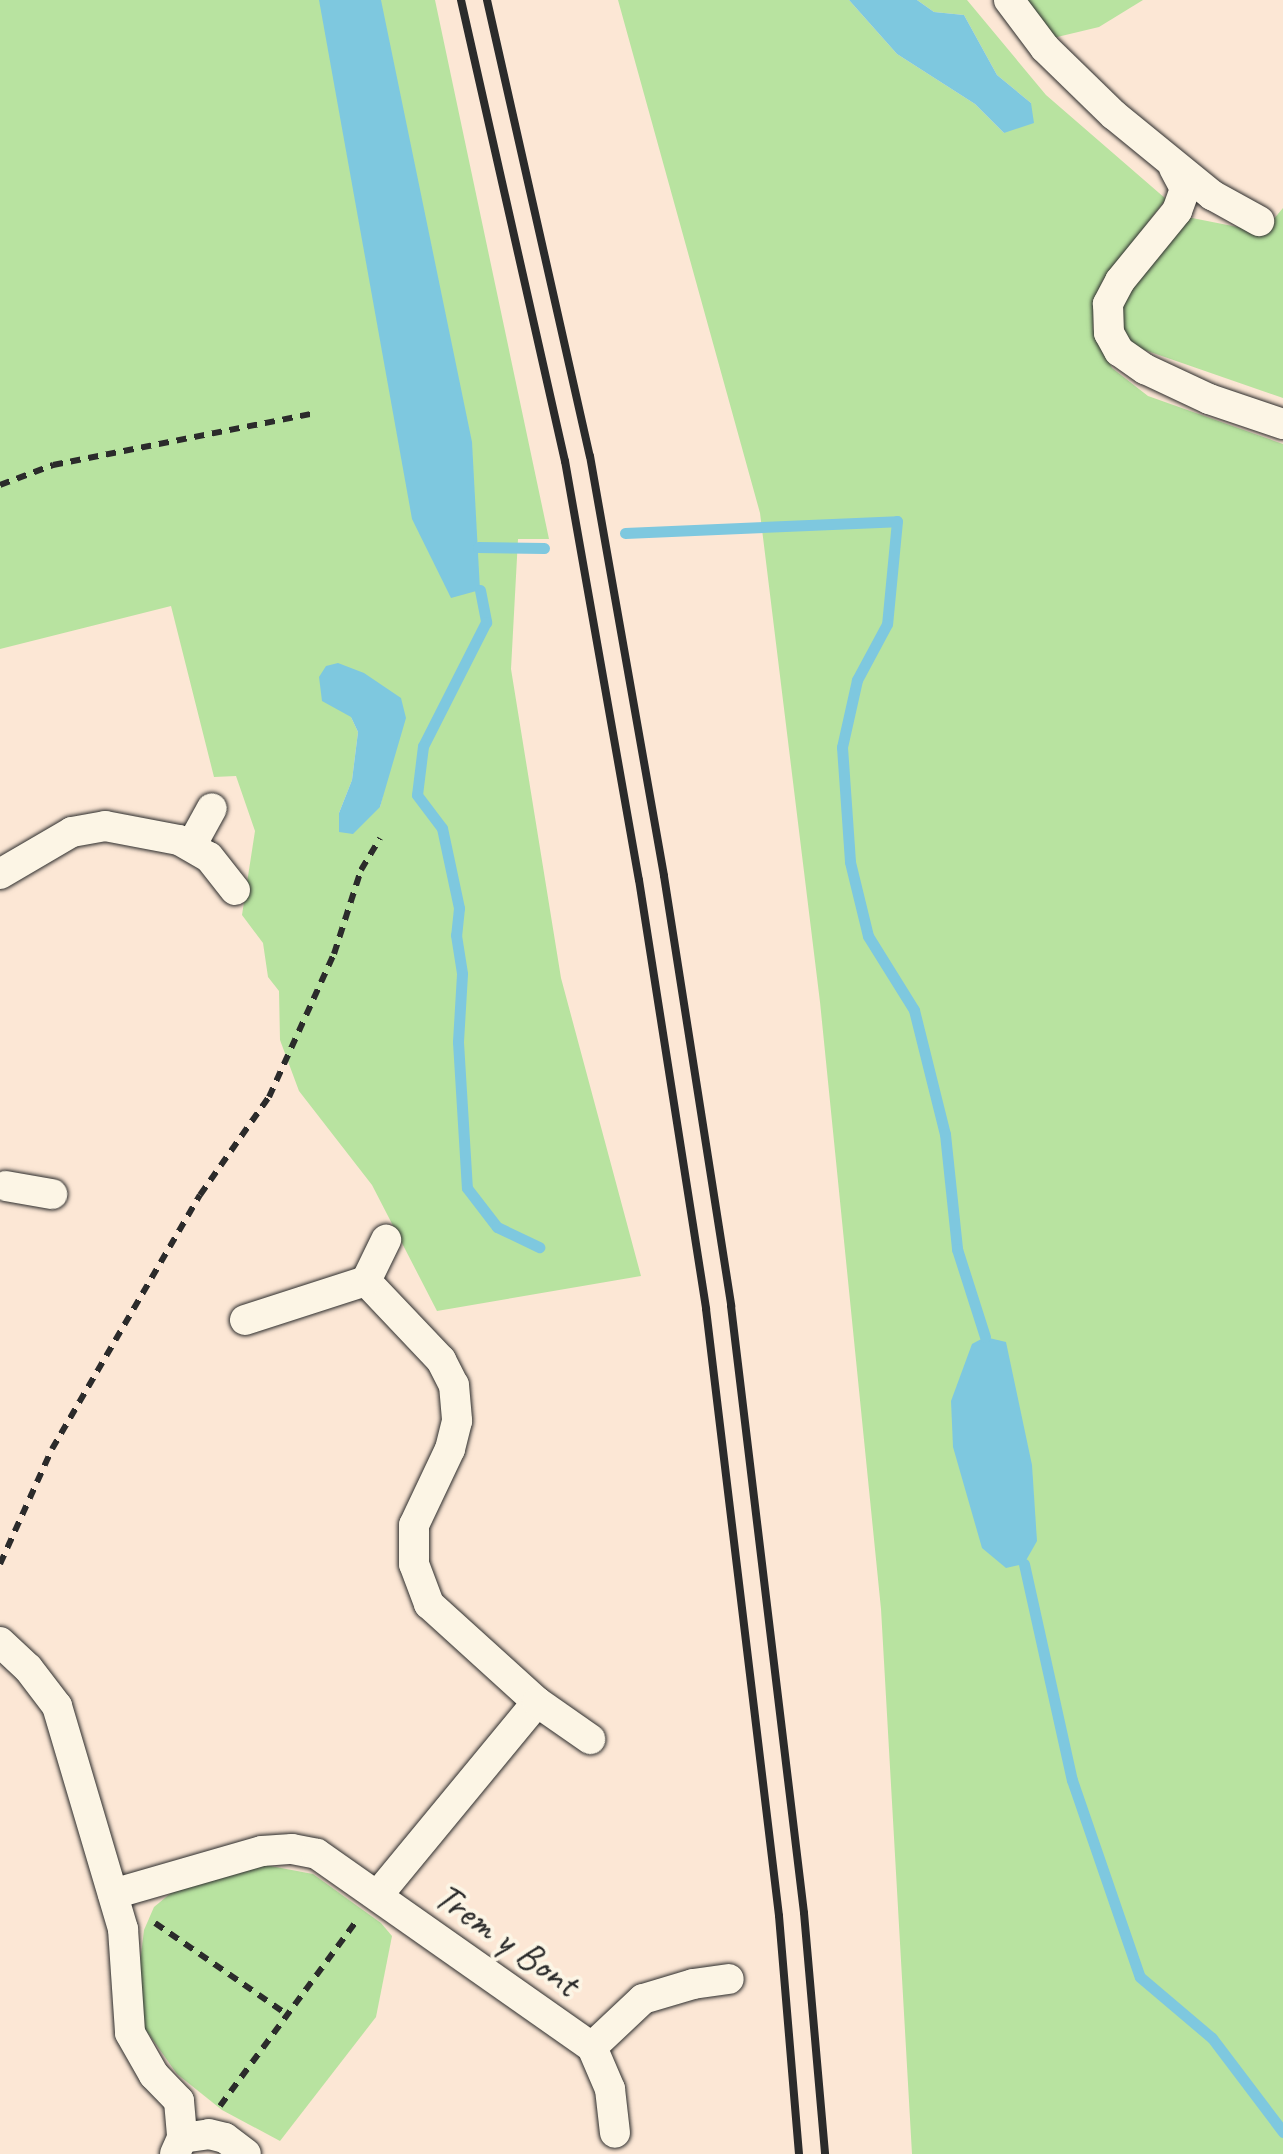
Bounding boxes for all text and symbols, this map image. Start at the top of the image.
street label: Trem y Bont [425,1872,589,2006]

